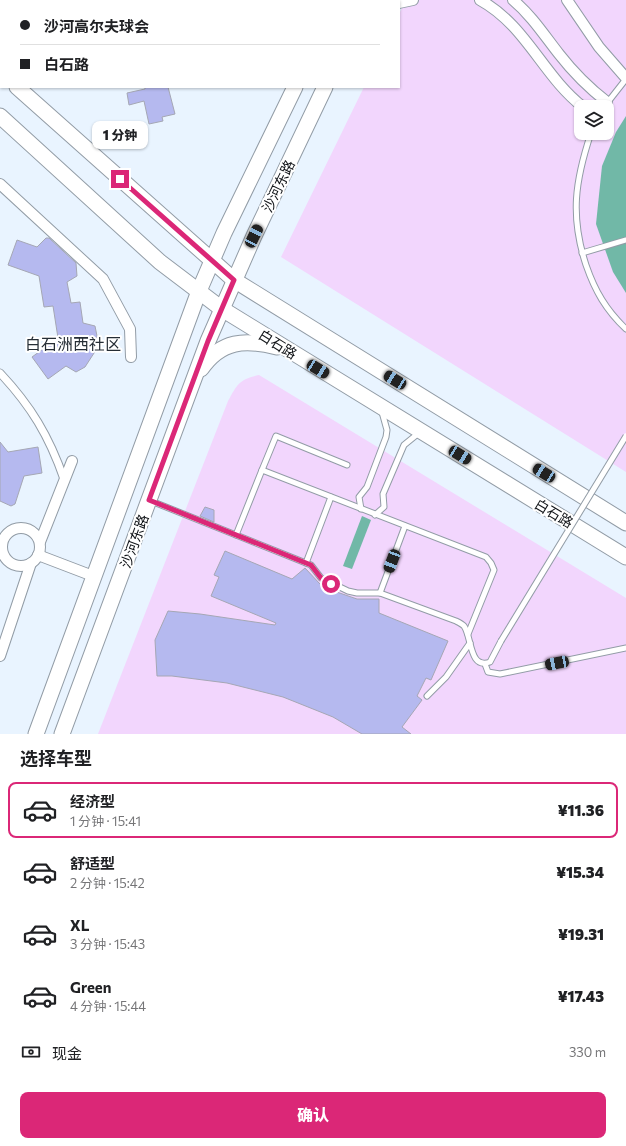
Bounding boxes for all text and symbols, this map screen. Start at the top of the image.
text: 沙河高尔夫球会 [44,17,149,35]
text: 白石路 [44,55,89,73]
map controls [574,100,614,140]
button: layers [574,100,614,140]
callout: 1 分钟 [92,121,148,149]
text: 1 分钟 [103,127,137,143]
street label: 沙河东路 [258,157,298,215]
route end [111,170,129,188]
car [243,223,265,249]
street label: 白石路 [256,326,300,362]
district label: 白石洲西社区 [25,334,121,353]
car [305,358,331,380]
car [382,369,408,391]
car [447,444,473,466]
car [531,462,557,484]
street label: 白石路 [532,495,576,531]
street label: 沙河东路 [116,512,152,570]
car [382,548,402,574]
route start [322,575,340,593]
car [544,655,570,671]
text: 选择车型 [20,747,92,769]
icon: car [22,792,58,828]
text: 经济型 [70,792,115,810]
text: ¥11.36 [558,801,604,819]
text: 1 分钟 · 15:41 [70,813,141,829]
icon: car [22,854,58,890]
text: 舒适型 [70,854,115,872]
text: ¥15.34 [556,863,604,881]
text: 2 分钟 · 15:42 [70,875,145,891]
icon: car [22,916,58,952]
text: XL [70,916,89,934]
text: ¥19.31 [558,925,604,943]
text: 3 分钟 · 15:43 [70,936,145,952]
icon: car [22,978,58,1014]
text: Green [70,978,111,996]
text: ¥17.43 [558,987,604,1005]
text: 4 分钟 · 15:44 [70,998,146,1014]
icon: cash [20,1041,42,1063]
text: 现金 [52,1044,82,1062]
text: 330 m [569,1044,606,1060]
button: 确认 [20,1092,606,1138]

